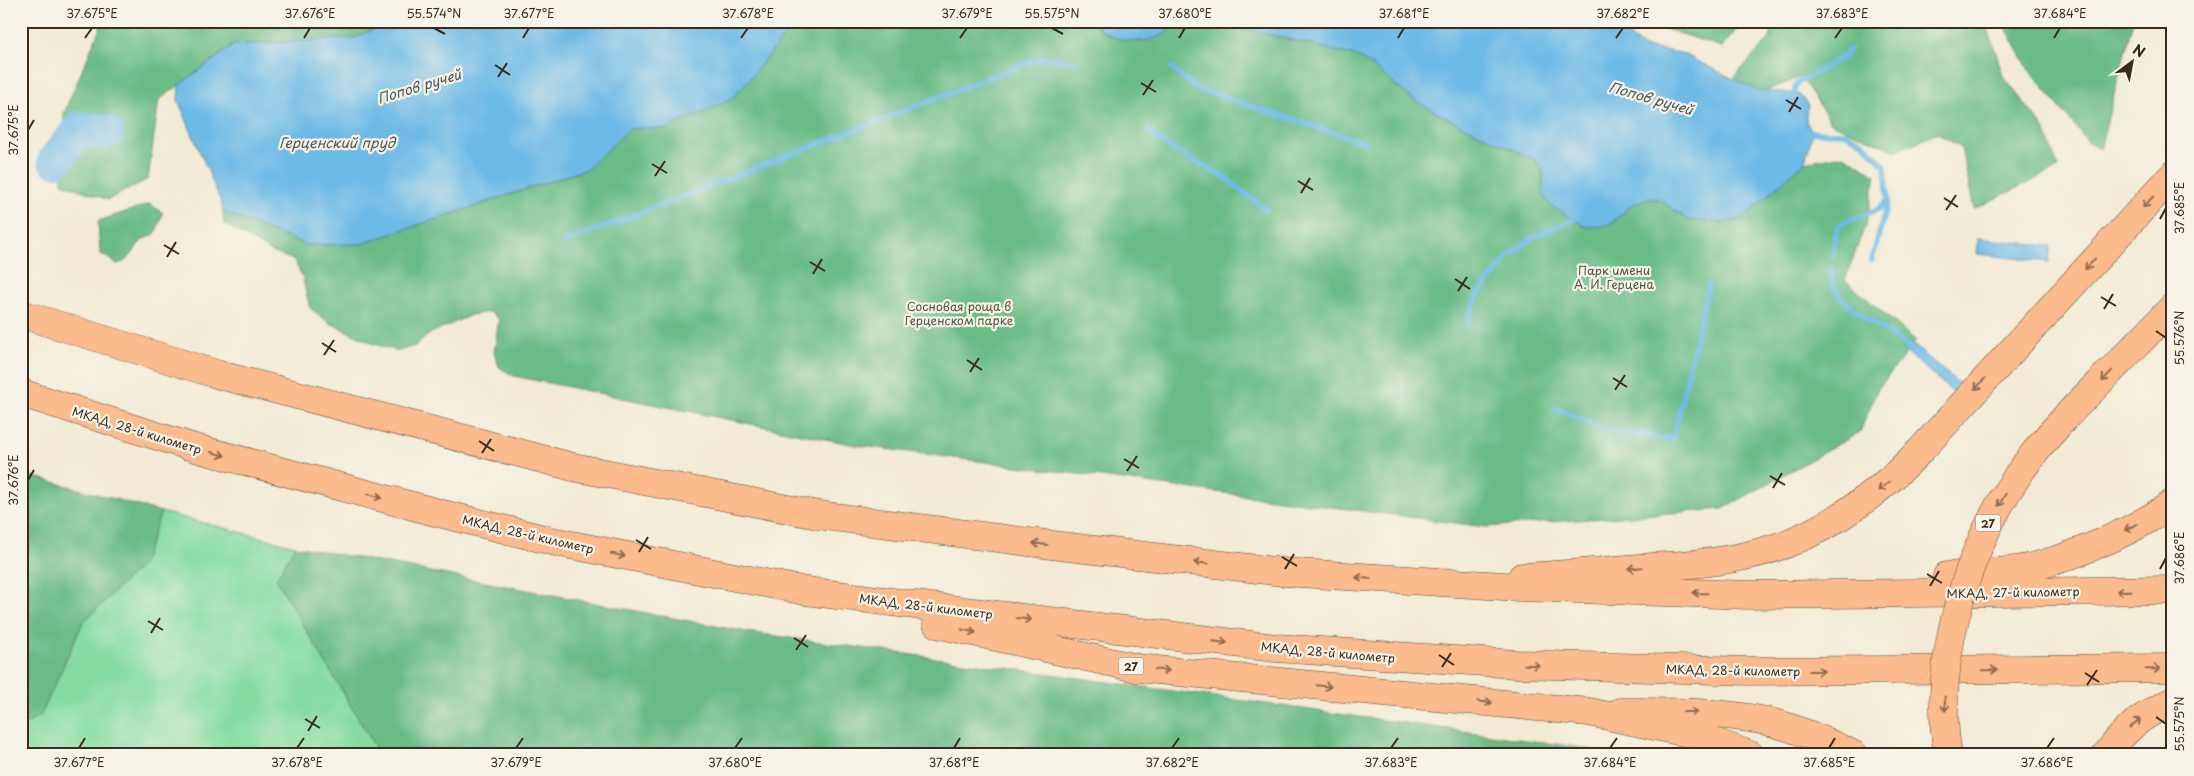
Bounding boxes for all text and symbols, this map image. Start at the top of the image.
text: 37.675°E [66,4,118,22]
text: 37.676°E [284,4,336,22]
text: 55.574°N [407,4,462,22]
text: 37.677°E [503,4,555,22]
text: 37.678°E [722,4,774,22]
text: 37.679°E [941,4,993,22]
text: 55.575°N [1024,4,1080,22]
text: 37.680°E [1158,4,1212,22]
text: 37.681°E [1379,4,1429,22]
text: 37.682°E [1596,4,1650,22]
text: 37.683°E [1815,4,1869,22]
text: 37.684°E [2033,4,2087,22]
north arrow [2106,38,2156,88]
text: N [2129,39,2149,62]
water label: Попов ручей [375,63,466,109]
water label: Попов ручей [1607,76,1698,121]
text: 37.675°E [4,104,22,156]
water label: Герценский пруд [279,132,397,153]
text: 37.685°E [2170,182,2188,234]
one-way arrow [2142,195,2154,208]
one-way arrow [2084,258,2096,271]
park label: Парк имени А. И. Герцена [1574,261,1655,293]
park label: Сосновая роща в Герценском парке [905,297,1014,329]
text: 55.576°N [2170,311,2188,365]
one-way arrow [2101,370,2113,382]
one-way arrow [1974,378,1986,391]
street label: МКАД, 28-й километр [70,402,204,458]
one-way arrow [210,450,226,459]
text: 37.676°E [4,454,22,506]
one-way arrow [1878,480,1891,491]
one-way arrow [367,492,383,501]
one-way arrow [1997,493,2008,507]
street label: МКАД, 28-й километр [460,510,596,558]
road number: 27 [1976,514,2000,532]
one-way arrow [2123,522,2138,532]
text: 37.686°E [2170,532,2188,584]
one-way arrow [1032,539,1048,549]
one-way arrow [610,551,626,560]
one-way arrow [1194,558,1210,568]
one-way arrow [1628,564,1644,573]
one-way arrow [1356,573,1372,583]
street label: МКАД, 27-й километр [1946,582,2080,602]
one-way arrow [2116,586,2132,596]
street label: МКАД, 28-й километр [858,589,994,623]
one-way arrow [1693,589,1709,598]
one-way arrow [1016,614,1032,624]
one-way arrow [960,627,976,636]
one-way arrow [1212,637,1228,647]
street label: МКАД, 28-й километр [1260,637,1396,667]
road number: 27 [1118,658,1144,674]
one-way arrow [1524,660,1540,669]
street label: МКАД, 28-й километр [1666,660,1800,680]
one-way arrow [2144,664,2160,673]
one-way arrow [1154,665,1170,675]
one-way arrow [1982,665,1998,675]
one-way arrow [1808,666,1825,676]
one-way arrow [1315,681,1331,691]
one-way arrow [1940,696,1950,712]
text: 55.575°N [2170,696,2188,752]
one-way arrow [1477,697,1493,707]
one-way arrow [1682,707,1698,717]
one-way arrow [2129,717,2142,728]
text: 37.677°E [53,753,105,771]
text: 37.678°E [271,753,323,771]
text: 37.679°E [490,753,542,771]
text: 37.680°E [708,753,762,771]
text: 37.681°E [929,753,979,771]
text: 37.682°E [1145,753,1199,771]
text: 37.683°E [1364,753,1418,771]
text: 37.684°E [1583,753,1637,771]
text: 37.685°E [1803,753,1855,771]
text: 37.686°E [2021,753,2073,771]

